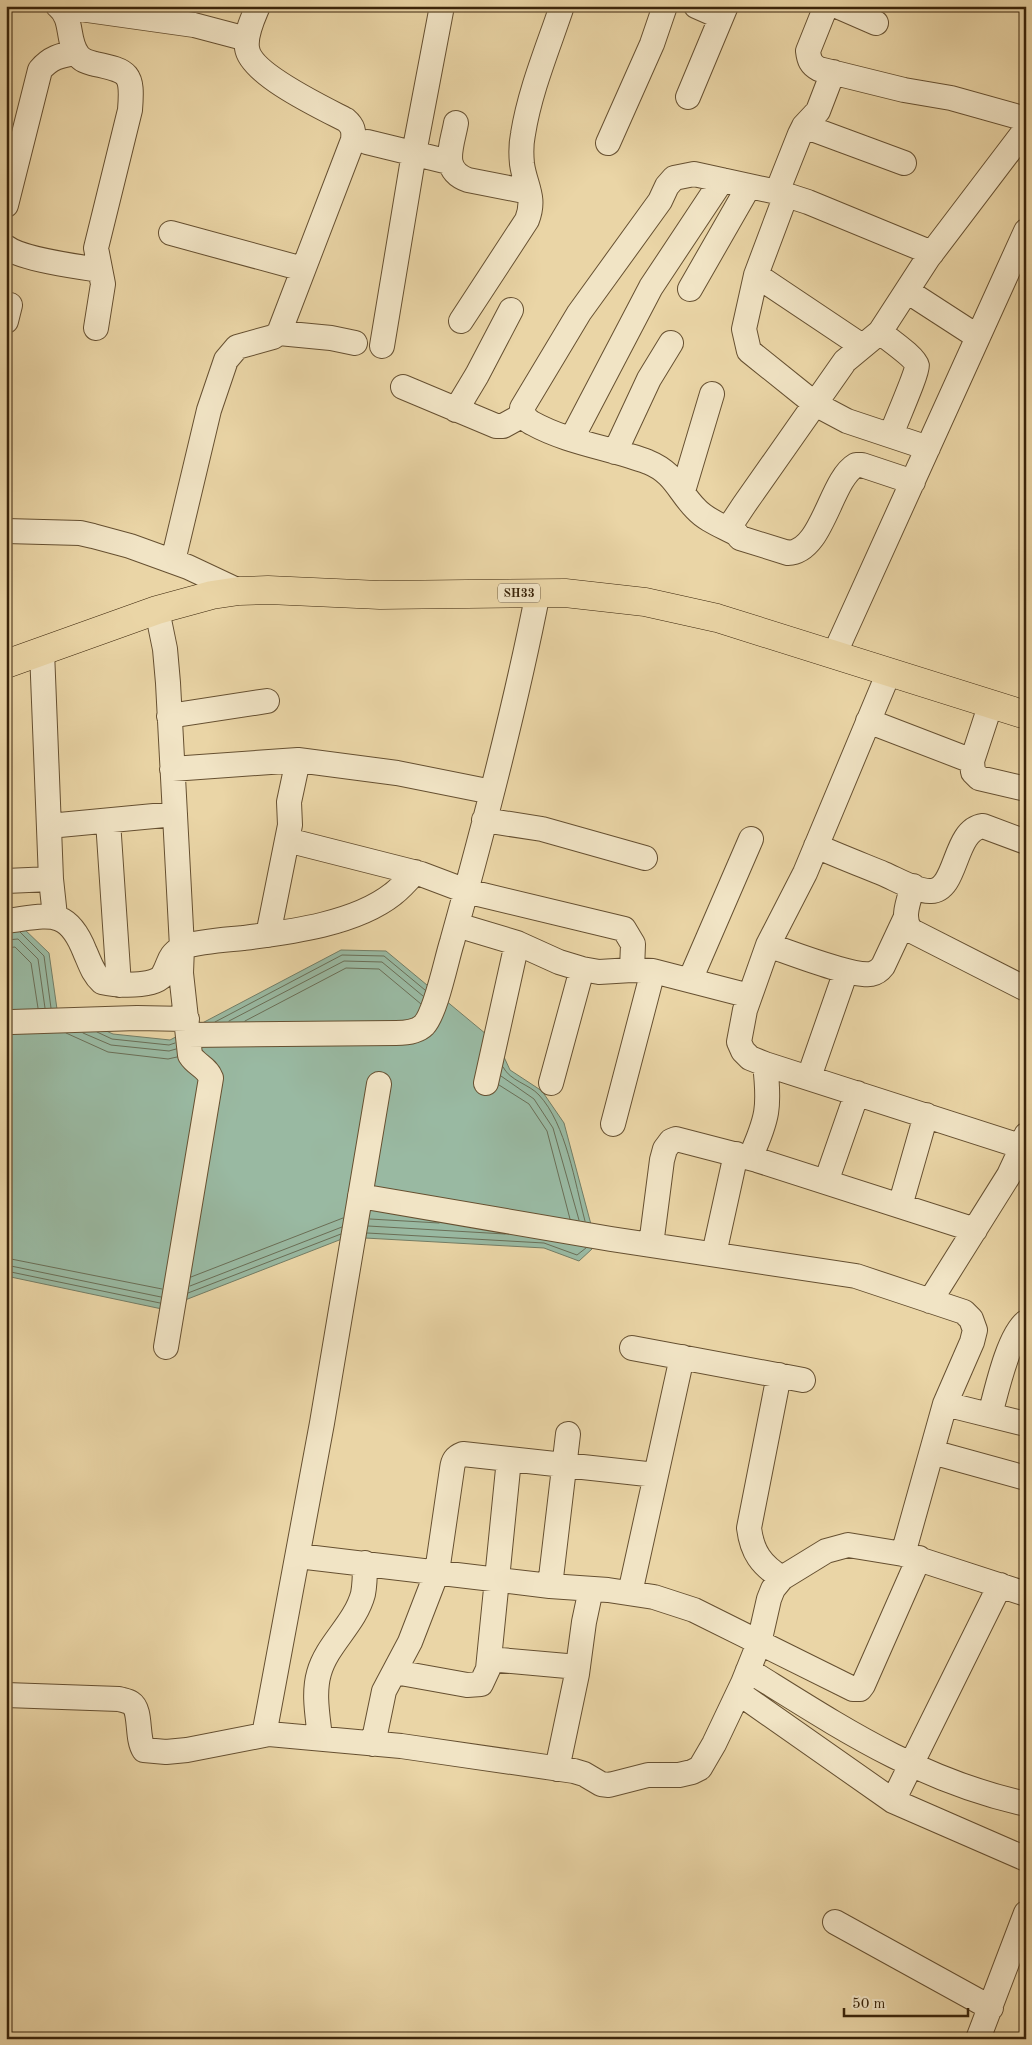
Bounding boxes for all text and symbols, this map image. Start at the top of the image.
road number: SH33 [498,584,540,602]
scale bar [844,1985,968,2017]
text: 50 m [852,1997,886,2012]

